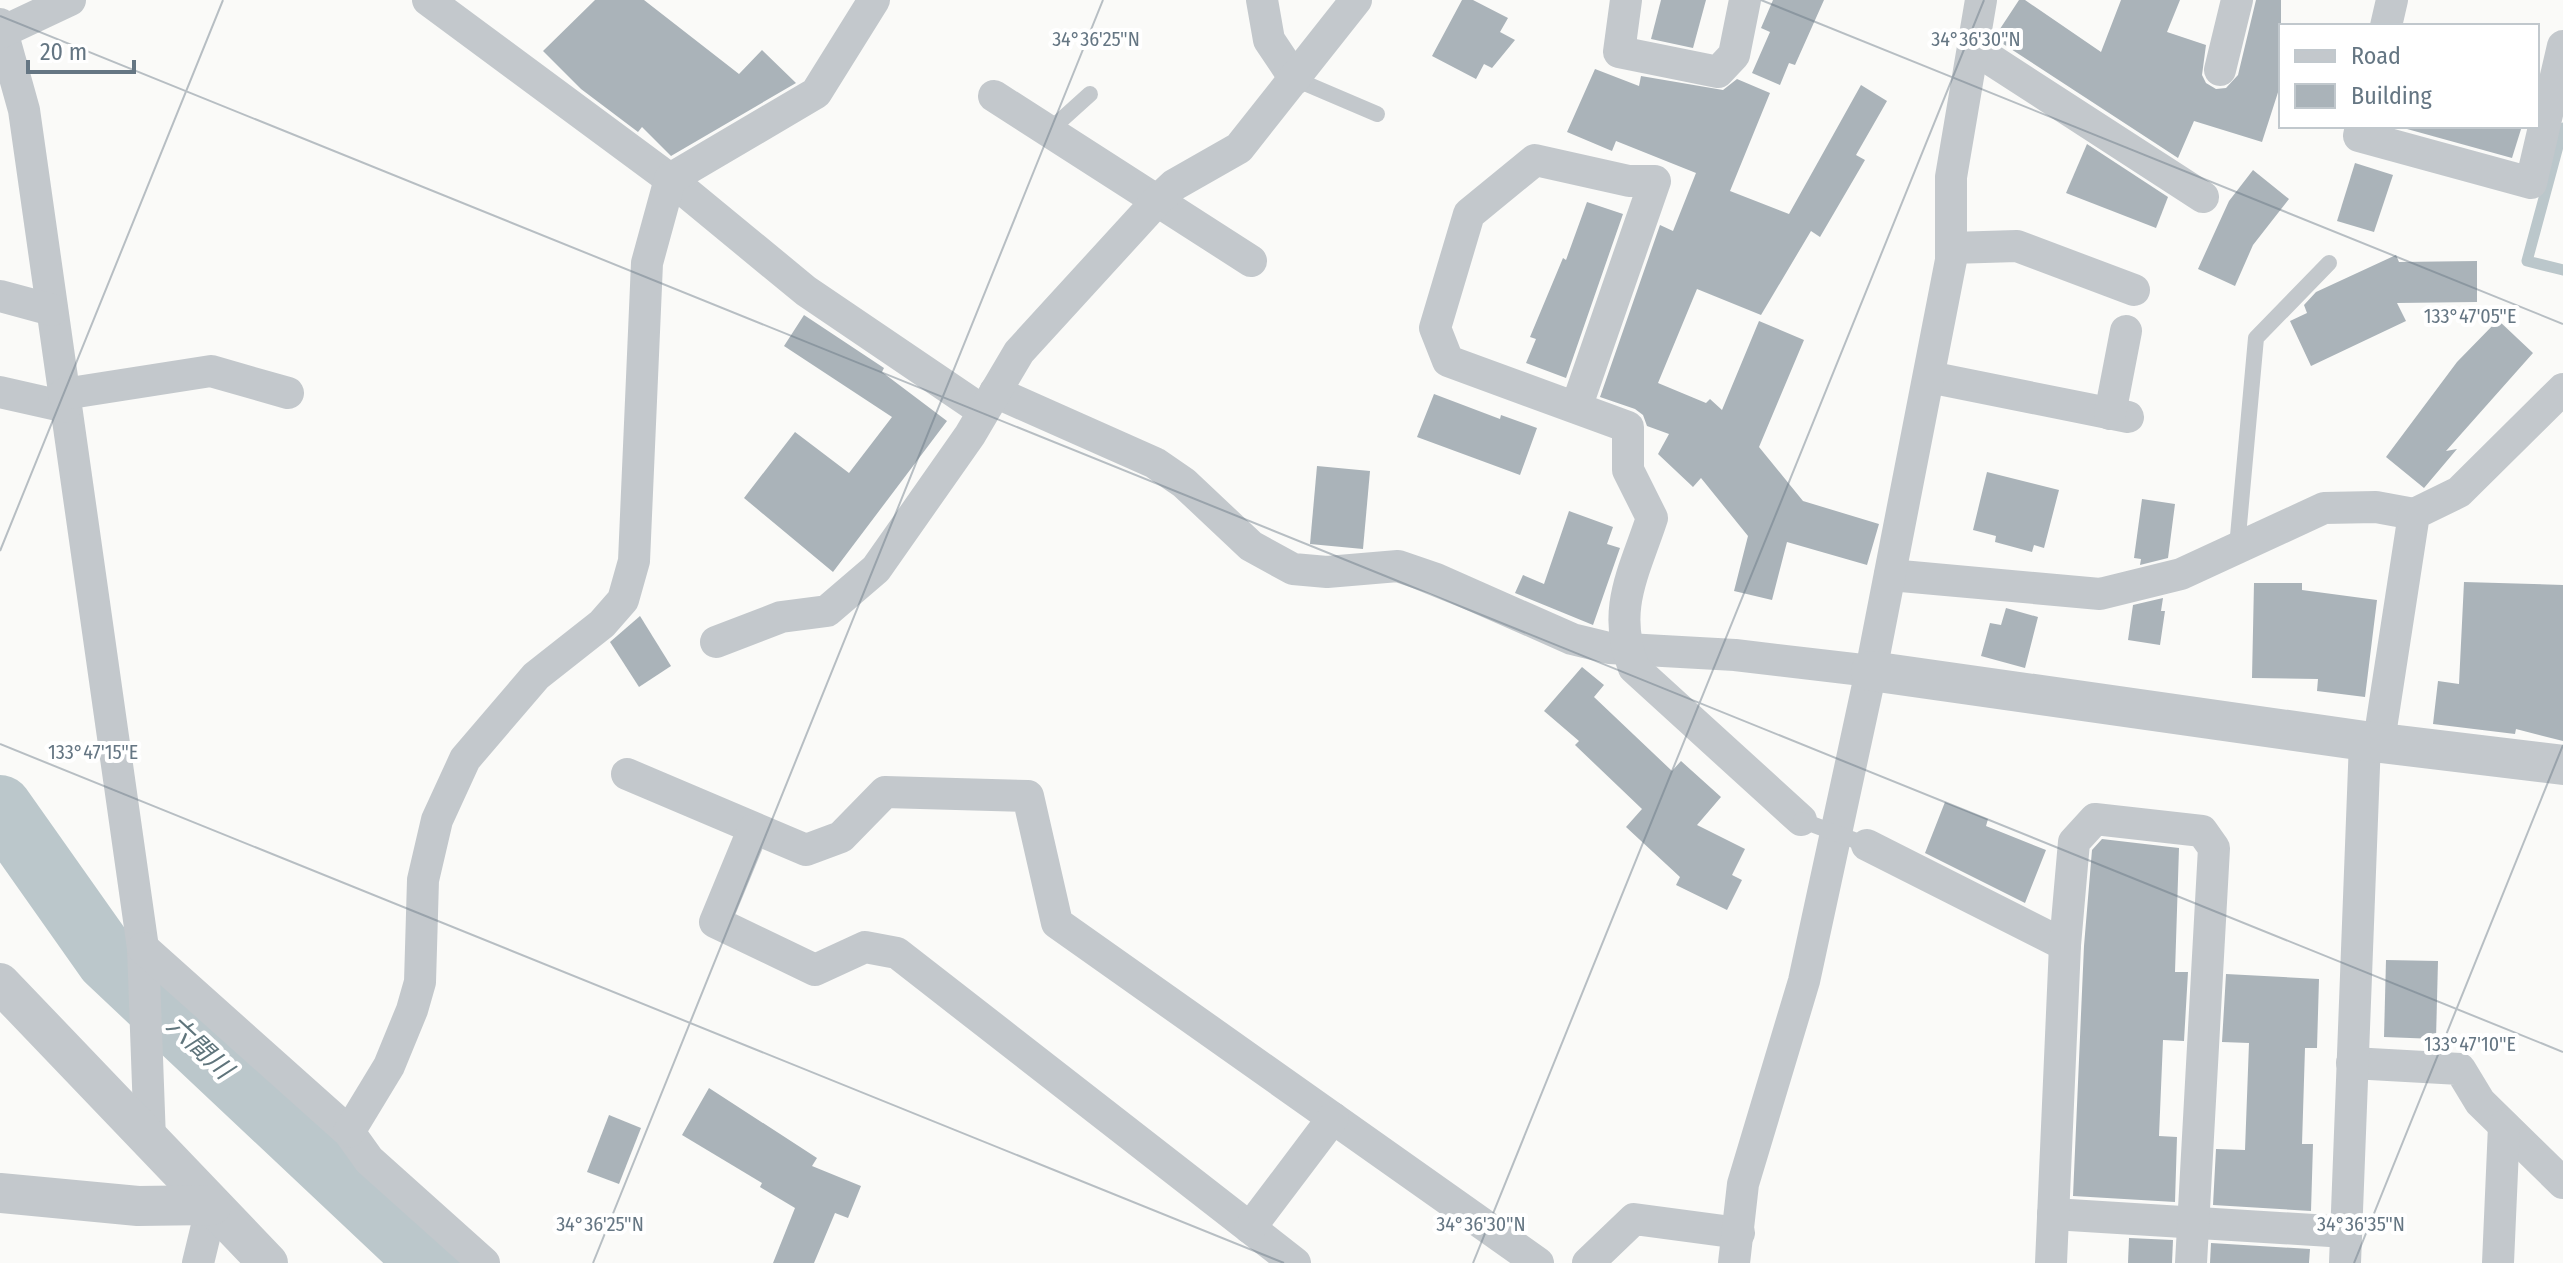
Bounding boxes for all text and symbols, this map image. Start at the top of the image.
scale bar [28,24,134,74]
legend [2279,24,2539,128]
text: 34°36'25"N [1052,27,1140,51]
text: 34°36'30"N [1931,27,2021,51]
text: 20 m [40,38,87,66]
text: Road [2351,42,2401,70]
text: Building [2351,82,2433,110]
text: 133°47'05"E [2424,304,2516,328]
text: 133°47'15"E [48,740,138,764]
water label: 六間川 [161,1009,241,1087]
text: 133°47'10"E [2424,1032,2516,1056]
text: 34°36'25"N [556,1212,644,1236]
text: 34°36'30"N [1436,1212,1526,1236]
text: 34°36'35"N [2317,1212,2405,1236]

